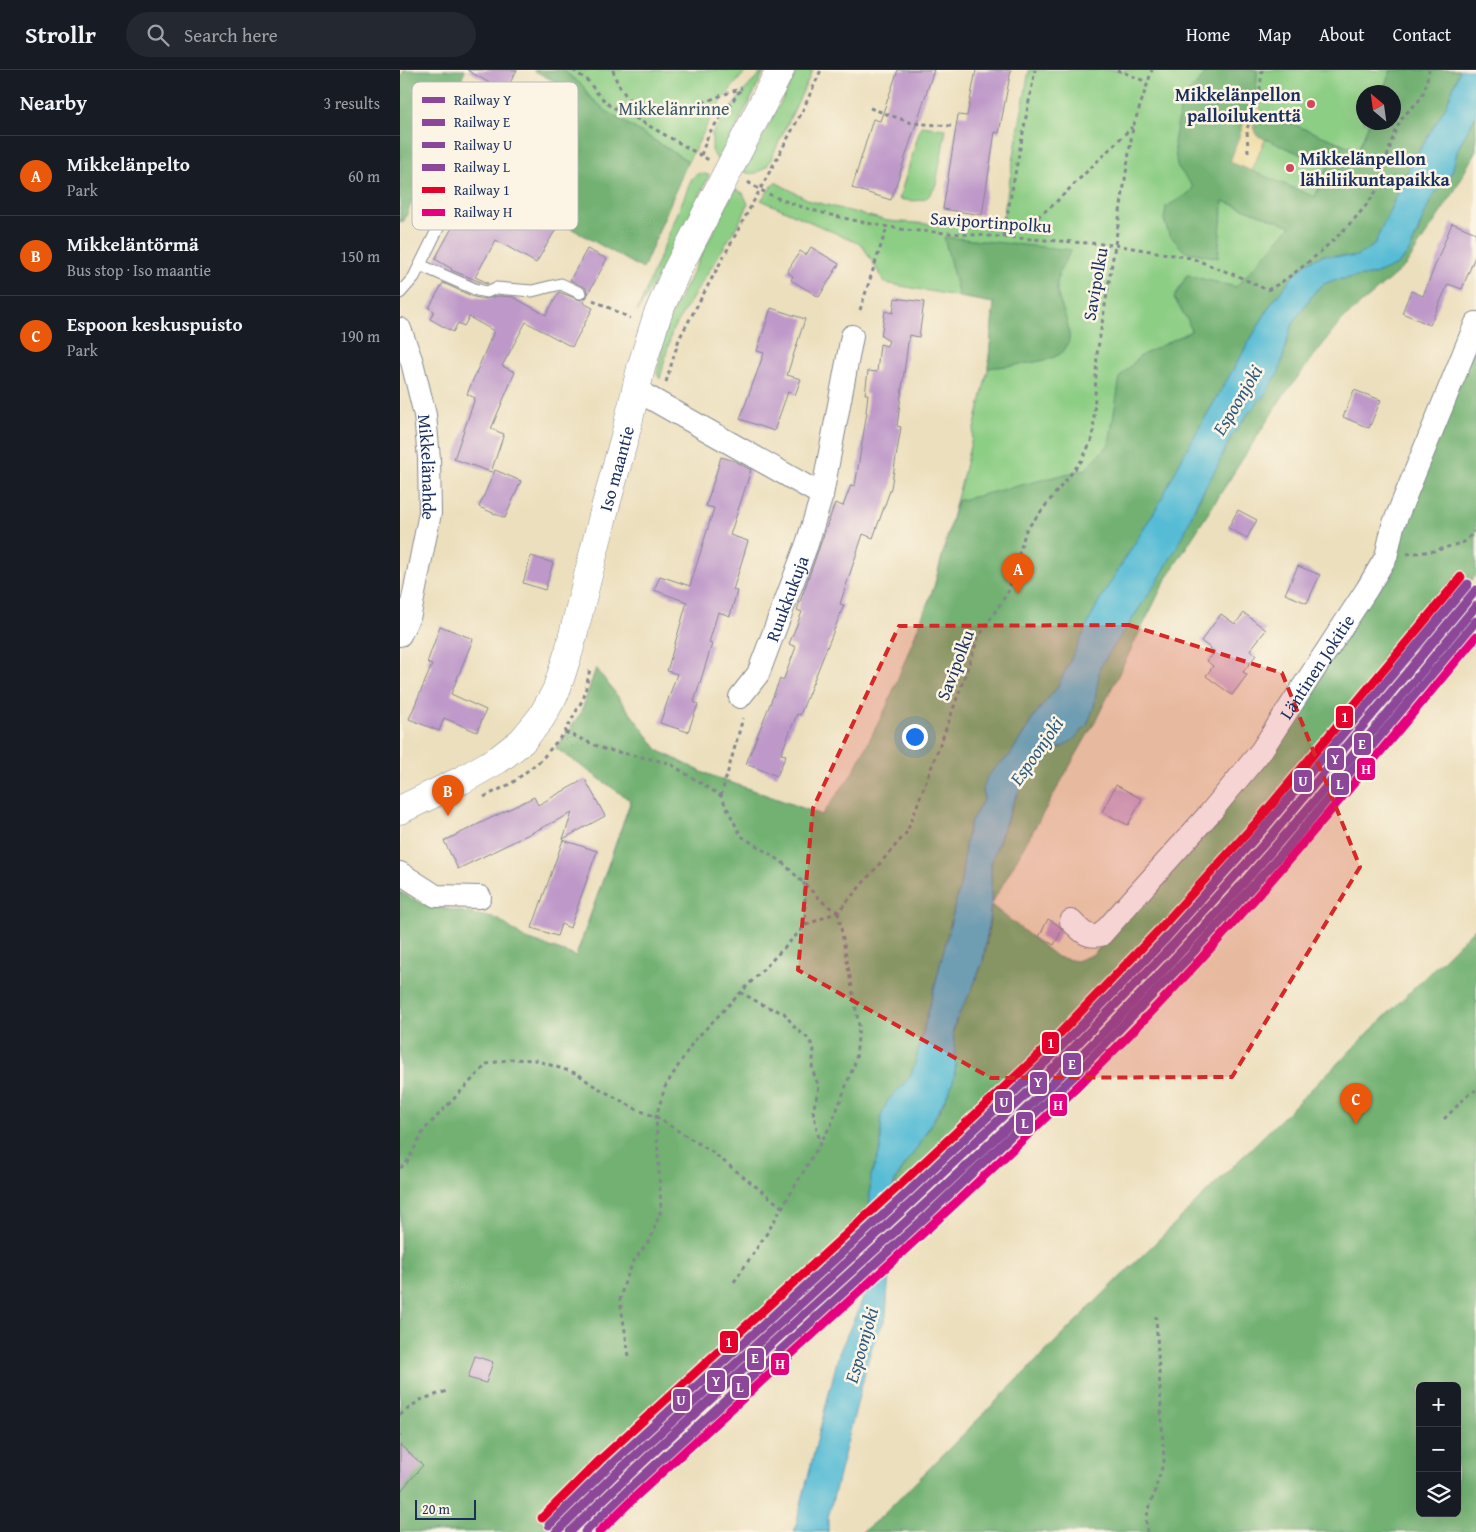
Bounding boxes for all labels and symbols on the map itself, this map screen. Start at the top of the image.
place label: Mikkelänpellon palloilukenttä [1175,81,1302,129]
legend [412,82,578,230]
north arrow [1356,85,1401,130]
text: Railway Y [454,90,512,110]
park label: Mikkelänrinne [619,95,729,122]
marker: Mikkelänpellon palloilukenttä [1305,98,1317,110]
text: Railway E [454,112,510,132]
text: Railway U [454,135,512,155]
place label: Mikkelänpellon lähiliikuntapaikka [1300,145,1451,193]
text: Railway L [454,157,510,177]
marker: Mikkelänpellon lähiliikuntapaikka [1284,162,1296,174]
text: Railway 1 [454,180,510,200]
text: Railway H [454,202,512,222]
street label: Saviportinpolku [929,204,1053,240]
street label: Savipolku [1075,245,1115,323]
water label: Espoonjoki [1205,360,1269,441]
street label: Mikkelänahde [411,413,443,523]
street label: Iso maantie [591,423,640,514]
street label: Ruukkukuja [758,551,815,645]
pin: A [1002,553,1034,594]
street label: Läntinen Jokitie [1272,609,1361,724]
street label: Savipolku [929,625,981,704]
line badge: 1 [1335,705,1354,729]
text: 1 [1341,707,1349,727]
water label: Espoonjoki [1002,711,1070,792]
your location [902,724,928,750]
line badge: E [1353,732,1372,756]
text: E [1358,734,1366,754]
line badge: Y [1326,747,1345,771]
text: Y [1331,749,1340,769]
line badge: H [1356,757,1376,781]
text: H [1361,759,1371,779]
line badge: U [1293,769,1313,793]
text: U [1298,771,1308,791]
line badge: L [1330,772,1350,796]
text: L [1336,774,1344,794]
pin: B [432,775,464,816]
line badge: 1 [1041,1031,1060,1055]
text: 1 [1047,1033,1055,1053]
line badge: E [1062,1052,1082,1076]
text: E [1068,1054,1076,1074]
line badge: Y [1029,1071,1048,1095]
text: Y [1034,1072,1043,1092]
pin: C [1340,1083,1372,1124]
line badge: U [994,1090,1013,1114]
text: U [999,1092,1009,1112]
line badge: H [1049,1093,1068,1117]
text: H [1053,1095,1063,1115]
line badge: L [1015,1111,1034,1135]
text: L [1021,1113,1029,1133]
water label: Espoonjoki [837,1304,885,1387]
line badge: 1 [719,1330,739,1354]
text: 1 [725,1332,733,1352]
line badge: E [746,1347,765,1371]
text: E [751,1348,759,1368]
line badge: H [770,1352,790,1376]
text: H [775,1354,785,1374]
line badge: Y [706,1369,726,1393]
text: Y [712,1371,721,1391]
line badge: L [731,1375,750,1399]
text: L [736,1377,744,1397]
line badge: U [672,1388,691,1412]
text: U [676,1390,686,1410]
scale bar [415,1497,476,1520]

